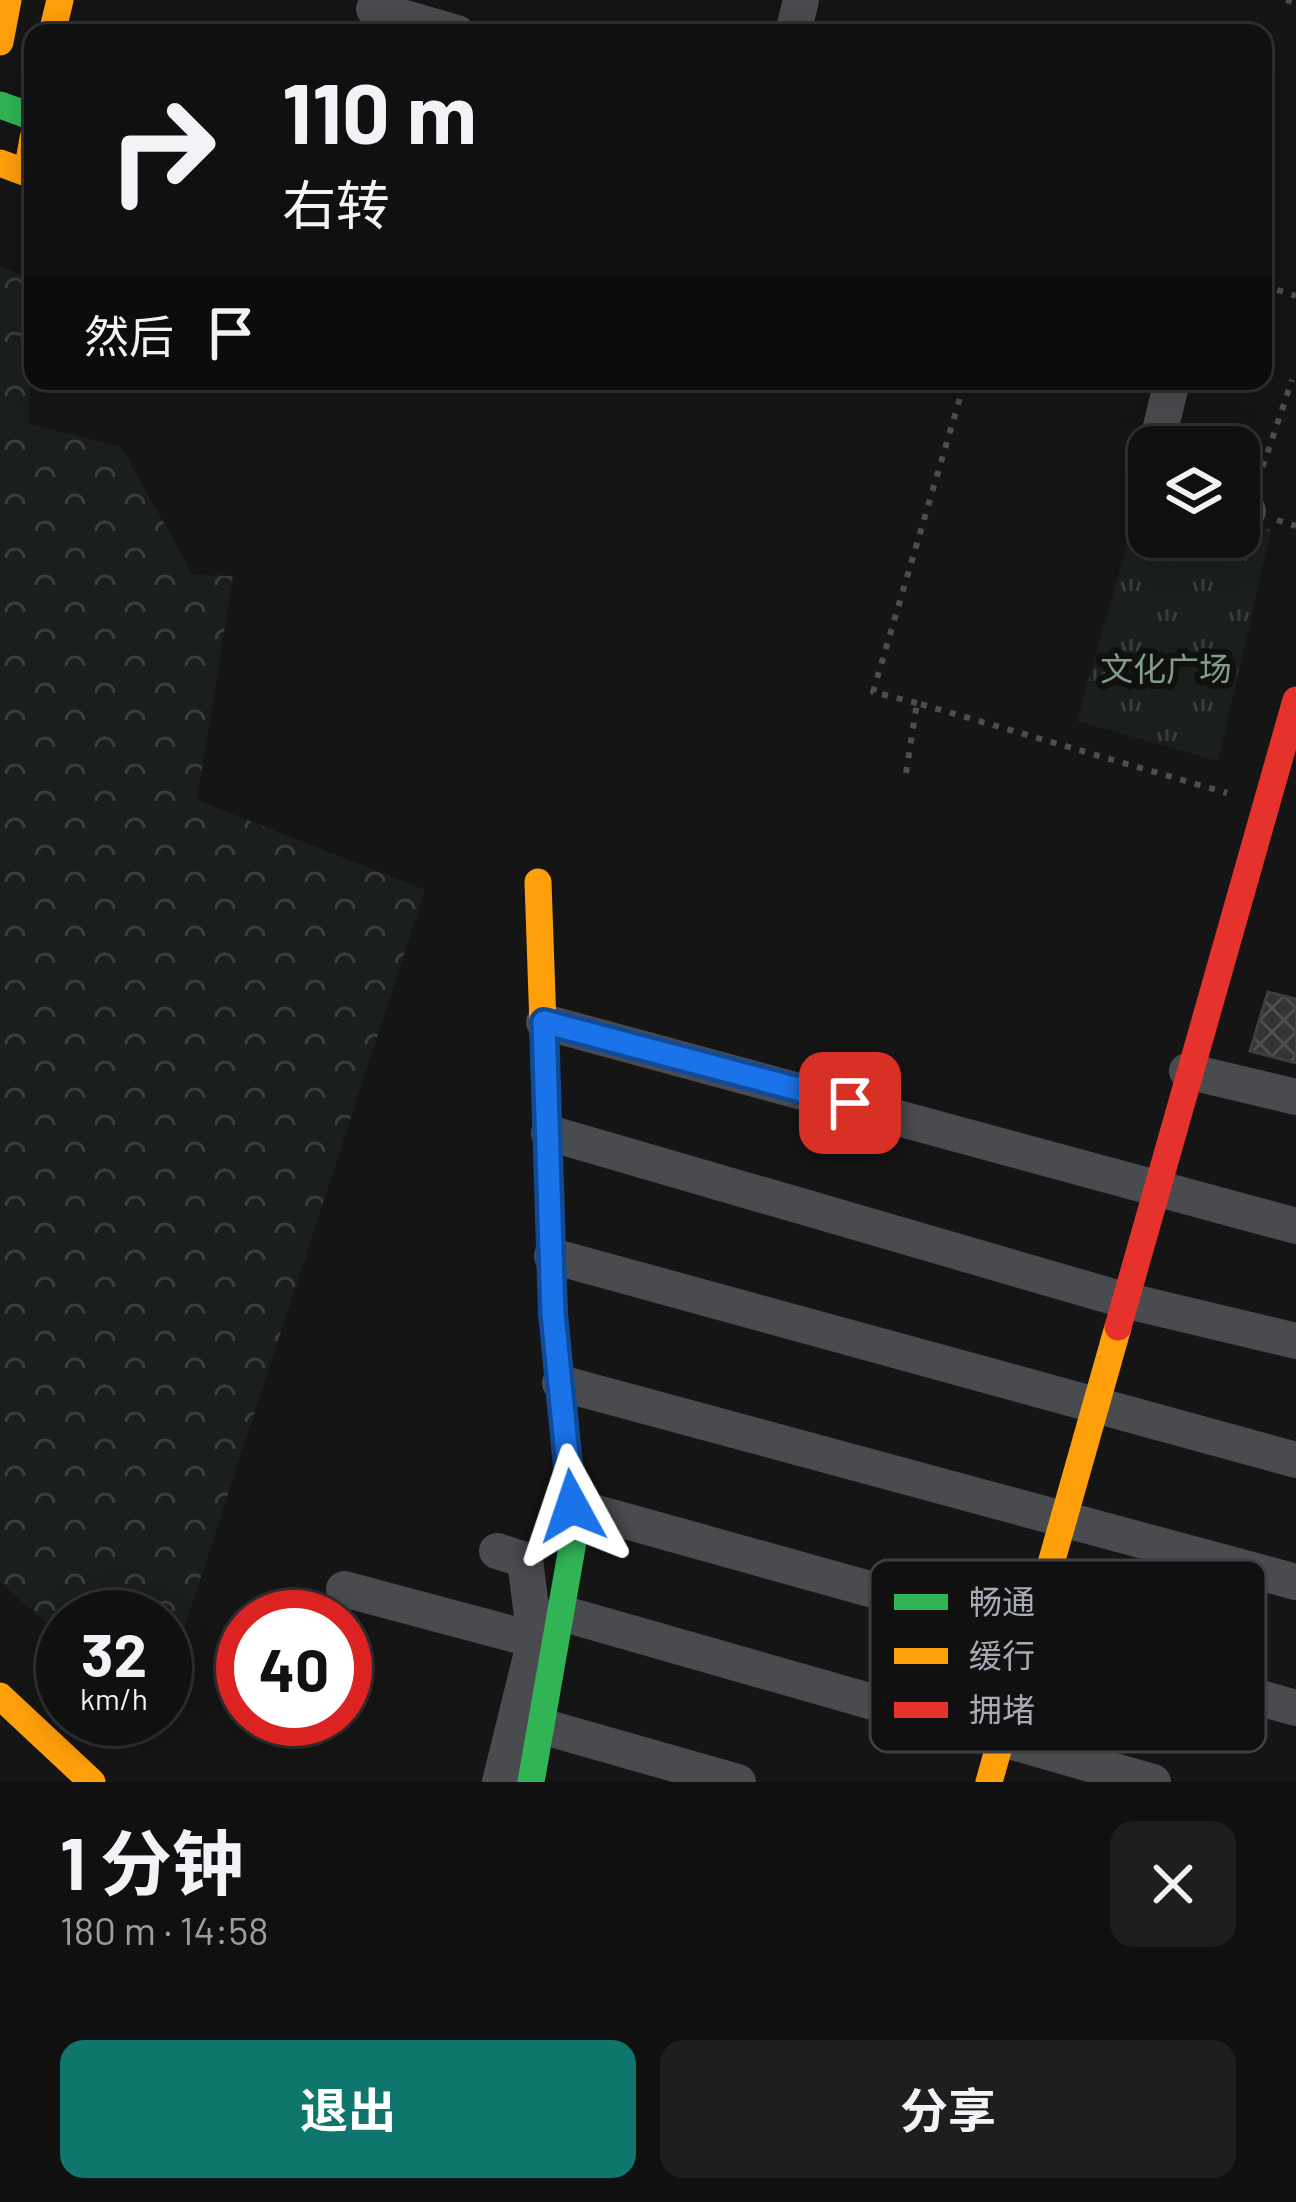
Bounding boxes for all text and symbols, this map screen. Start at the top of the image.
text: 110 m [282,60,477,161]
icon: right [84,72,240,228]
text: 右转 [282,171,390,236]
icon: arrive [198,300,264,366]
text: 然后 [84,308,174,362]
map controls [1128,426,1260,558]
button: layers [1128,426,1260,558]
park label: 文化广场 [1100,648,1232,688]
pin [799,1052,901,1154]
icon: arrive [817,1070,883,1136]
position arrow [509,1443,635,1569]
legend [870,1560,1266,1752]
text: 畅通 [969,1581,1035,1621]
speed limit sign: 40 [216,1590,372,1746]
text: 32 [81,1617,147,1689]
text: 缓行 [969,1635,1035,1675]
text: km/h [80,1680,148,1716]
text: 拥堵 [969,1689,1035,1729]
text: 1 分钟 [60,1818,244,1904]
button: close [1110,1821,1236,1947]
text: 180 m · 14:58 [60,1906,269,1953]
button: 退出 [60,2040,636,2178]
button: 分享 [660,2040,1236,2178]

